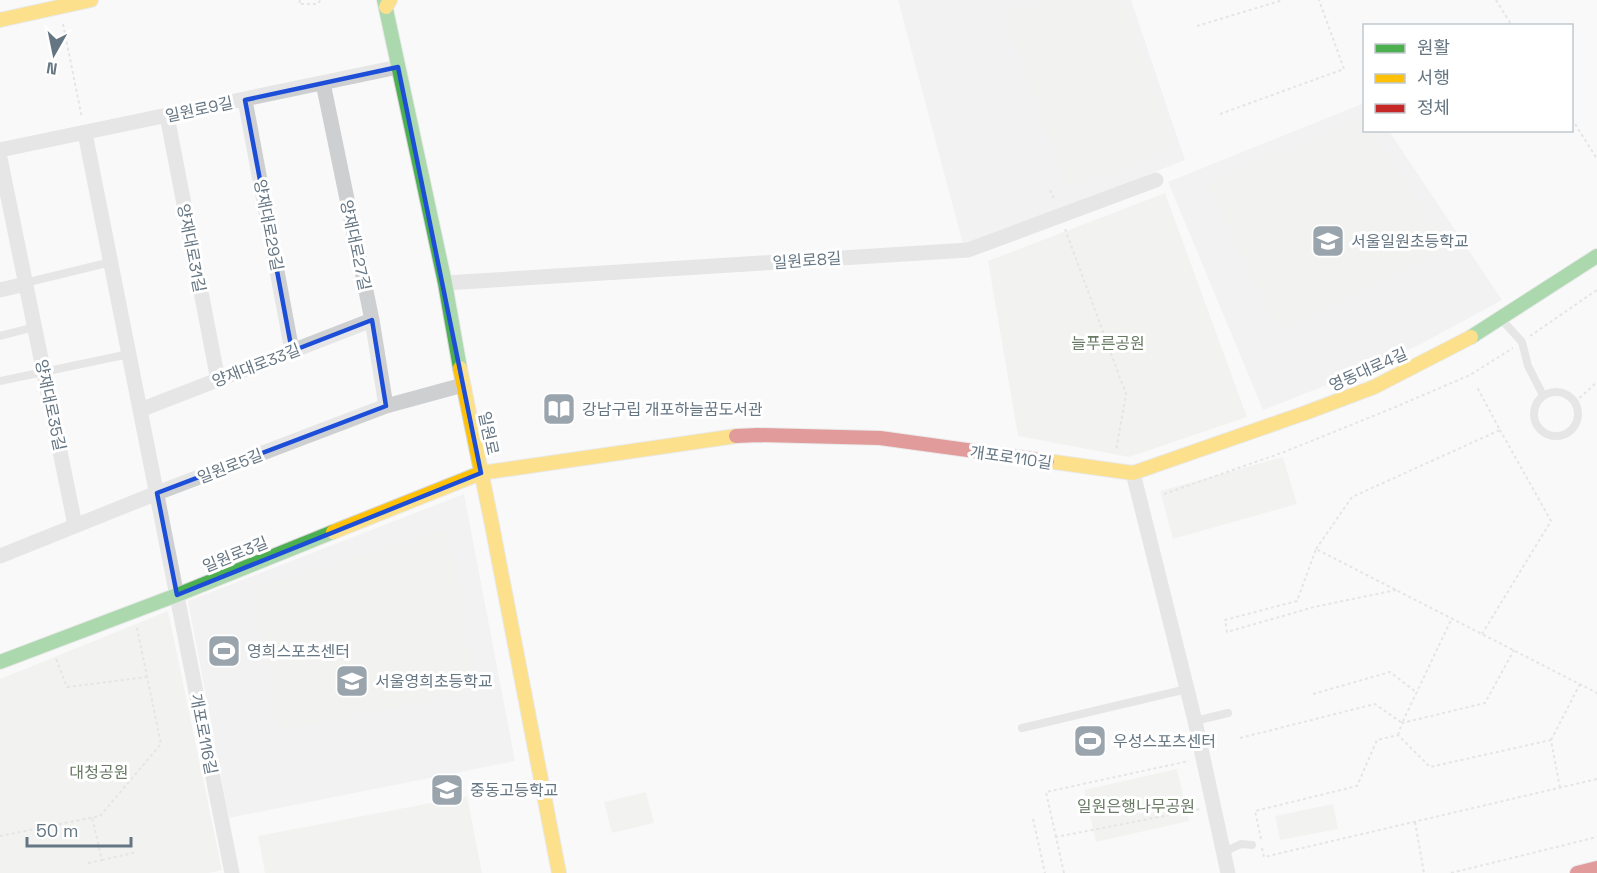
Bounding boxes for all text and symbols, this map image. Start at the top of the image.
north arrow [24,24,84,84]
legend [1363,24,1573,132]
text: 원활 [1417,36,1450,59]
text: N [45,57,59,80]
text: 서행 [1417,66,1450,89]
street label: 일원로9길 [163,92,235,127]
text: 정체 [1417,96,1450,119]
street label: 양재대로29길 [249,177,288,273]
street label: 양재대로27길 [336,198,375,292]
street label: 양재대로31길 [173,202,210,294]
school or university icon: 서울일원초등학교 [1310,223,1346,259]
place label: 서울일원초등학교 [1351,231,1469,252]
street label: 일원로8길 [772,248,842,273]
park label: 늘푸른공원 [1071,333,1145,354]
street label: 양재대로33길 [209,339,303,392]
street label: 영동대로4길 [1326,343,1411,396]
street label: 양재대로35길 [31,358,70,453]
library icon: 강남구립 개포하늘꿈도서관 [541,391,577,427]
place label: 강남구립 개포하늘꿈도서관 [582,399,763,420]
street label: 일원로 [474,409,503,457]
street label: 개포로110길 [969,441,1053,474]
street label: 일원로5길 [194,444,266,489]
street label: 일원로3길 [199,532,271,577]
sports icon: 영희스포츠센터 [206,633,242,669]
place label: 영희스포츠센터 [247,641,350,662]
school or university icon: 서울영희초등학교 [334,663,370,699]
place label: 서울영희초등학교 [375,671,493,692]
street label: 개포로116길 [185,692,222,776]
sports icon: 우성스포츠센터 [1072,723,1108,759]
place label: 우성스포츠센터 [1113,731,1216,752]
park label: 대청공원 [70,762,128,783]
school or university icon: 중동고등학교 [429,772,465,808]
place label: 중동고등학교 [470,780,558,801]
park label: 일원은행나무공원 [1077,796,1195,817]
scale bar [27,810,130,848]
text: 50 m [36,819,78,842]

